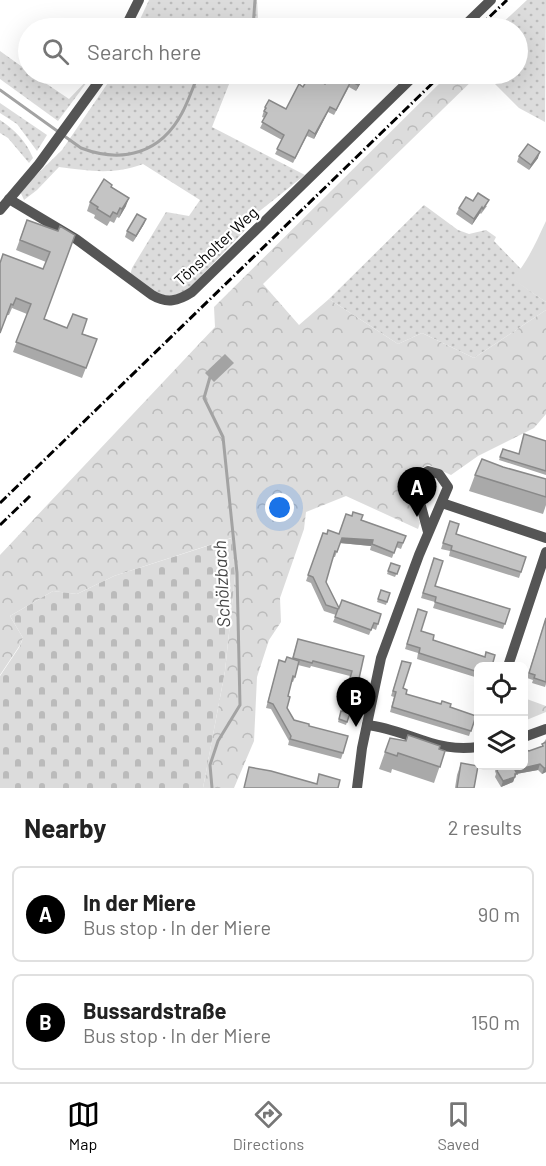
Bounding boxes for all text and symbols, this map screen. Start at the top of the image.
search box [18,18,528,84]
icon: search [39,35,72,68]
text: Search here [87,38,201,64]
street label: Tönsholter Weg [170,202,261,289]
pin: A [398,468,436,517]
your location [265,493,294,522]
water label: Schölzbach [208,540,234,628]
map controls [474,662,528,770]
button: locate [474,662,528,716]
pin: B [336,678,376,727]
button: layers [474,716,528,770]
text: Nearby [24,812,106,843]
text: 2 results [448,815,522,839]
text: In der Miere [83,889,196,915]
text: A [39,902,52,926]
text: 90 m [478,902,520,926]
text: Bus stop · In der Miere [83,915,271,939]
text: Bussardstraße [83,997,227,1023]
text: B [39,1010,52,1034]
text: 150 m [471,1010,520,1034]
text: Bus stop · In der Miere [83,1023,271,1047]
tab: Map [67,1098,100,1153]
tab: Directions [233,1098,304,1153]
tab: Saved [437,1098,479,1153]

